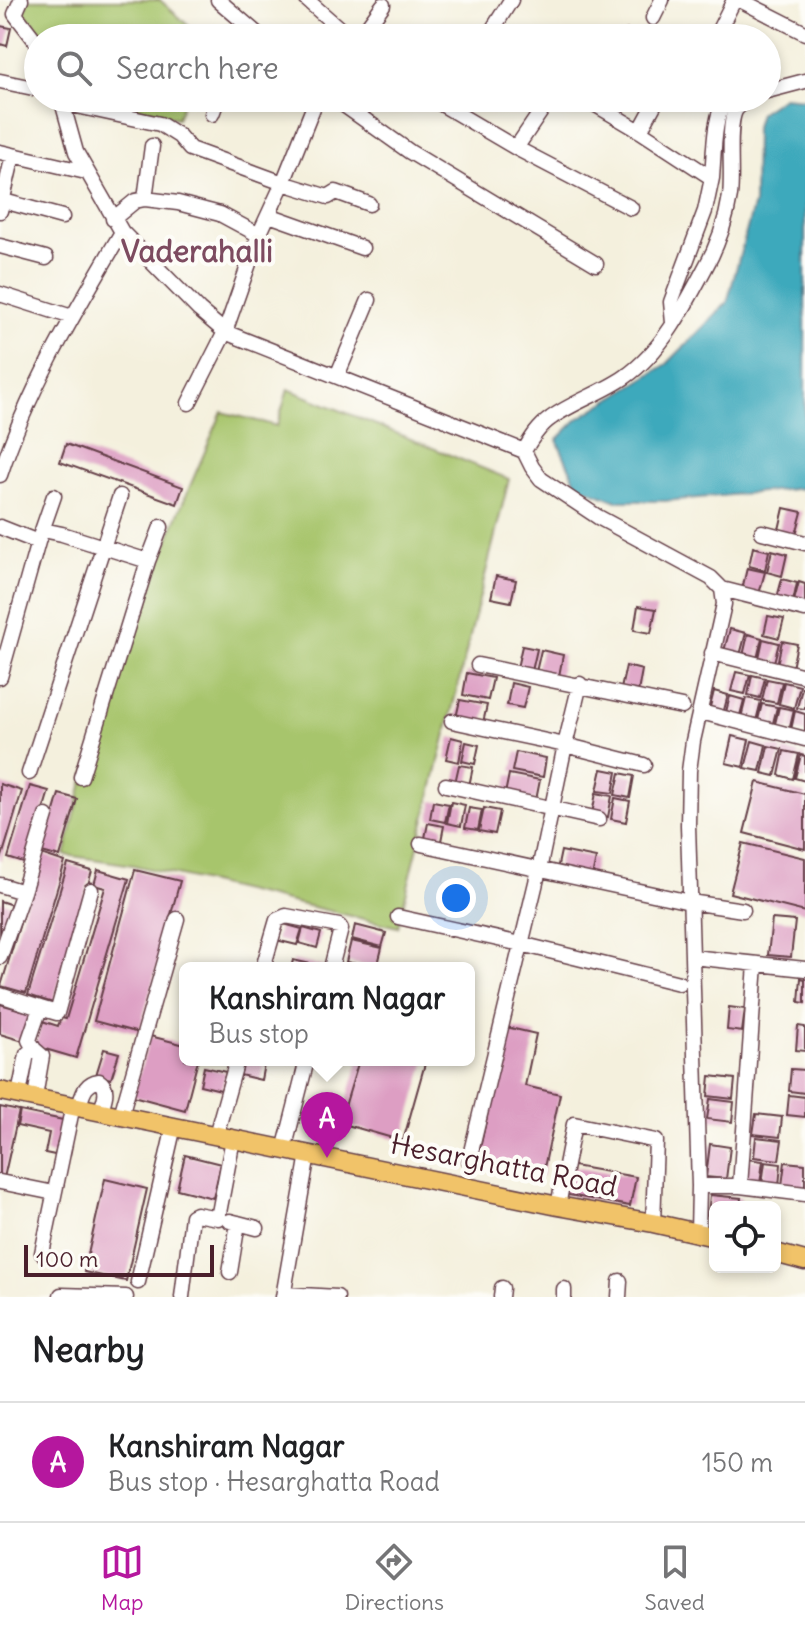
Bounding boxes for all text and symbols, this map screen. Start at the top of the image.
search box [24,24,781,112]
icon: search [52,46,96,90]
text: Search here [116,49,279,87]
district label: Vaderahalli [121,232,273,270]
your location [436,878,476,918]
popup [179,962,475,1066]
text: Kanshiram Nagar [209,979,445,1017]
text: Bus stop [209,1017,309,1050]
pin: A [301,1092,353,1158]
street label: Hesarghatta Road [388,1125,620,1205]
map controls [709,1201,781,1273]
button: locate [709,1201,781,1273]
scale bar [24,1241,214,1277]
text: 100 m [36,1245,98,1273]
text: Nearby [32,1328,145,1371]
text: Kanshiram Nagar [108,1427,345,1465]
text: A [50,1446,66,1479]
text: 150 m [702,1446,773,1479]
text: Bus stop · Hesarghatta Road [108,1465,440,1498]
tab: Map [100,1540,144,1616]
tab: Directions [345,1540,444,1616]
tab: Saved [644,1540,705,1616]

